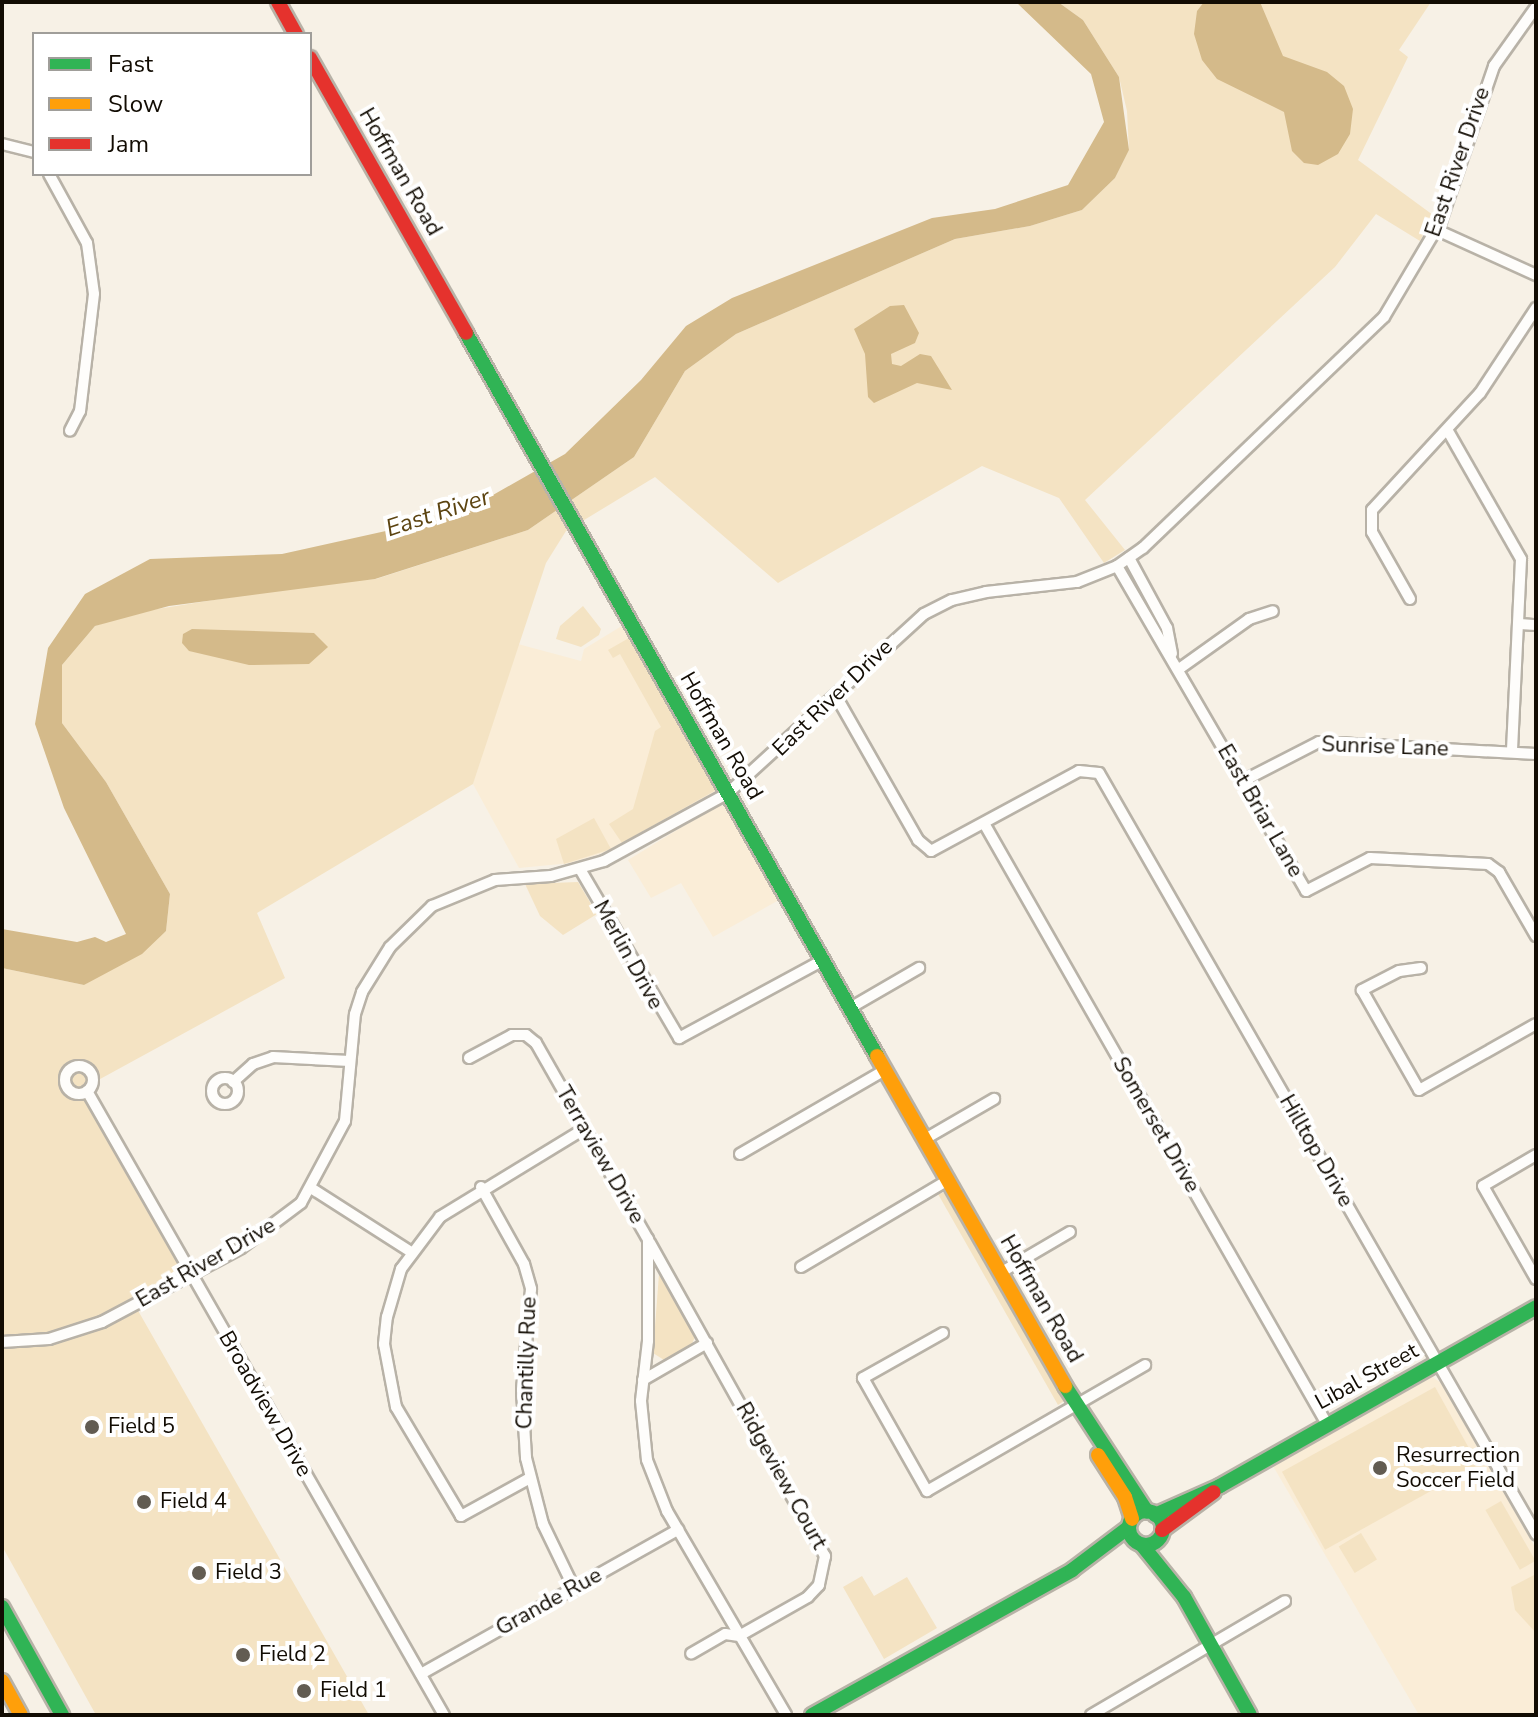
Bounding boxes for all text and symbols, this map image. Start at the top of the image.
legend [32,32,312,176]
text: Fast [108,48,153,80]
street label: East River Drive [1420,84,1496,240]
text: Slow [108,88,163,120]
street label: Hoffman Road [353,103,447,241]
text: Jam [108,128,149,160]
water label: East River [382,483,494,543]
street label: East River Drive [768,634,898,762]
street label: Hoffman Road [674,667,768,805]
street label: Sunrise Lane [1321,732,1449,762]
street label: East Briar Lane [1211,740,1309,882]
street label: Merlin Drive [587,896,669,1014]
street label: Somerset Drive [1107,1053,1205,1197]
street label: Terraview Drive [550,1081,650,1229]
street label: Hilltop Drive [1273,1090,1359,1212]
street label: East River Drive [132,1212,280,1314]
street label: Hoffman Road [994,1230,1088,1368]
street label: Chantilly Rue [511,1296,543,1430]
street label: Broadview Drive [213,1327,317,1481]
street label: Libal Street [1311,1338,1423,1416]
street label: Ridgeview Court [730,1398,832,1554]
place label: Field 5 [108,1414,175,1440]
marker: Field 5 [83,1418,101,1436]
place label: Resurrection Soccer Field [1396,1442,1520,1494]
marker: Resurrection Soccer Field [1371,1459,1389,1477]
place label: Field 4 [160,1489,227,1515]
marker: Field 4 [135,1493,153,1511]
place label: Field 3 [215,1560,282,1586]
street label: Grande Rue [492,1562,606,1642]
marker: Field 3 [190,1564,208,1582]
place label: Field 2 [259,1642,326,1668]
marker: Field 2 [234,1646,252,1664]
place label: Field 1 [320,1678,387,1704]
marker: Field 1 [295,1682,313,1700]

